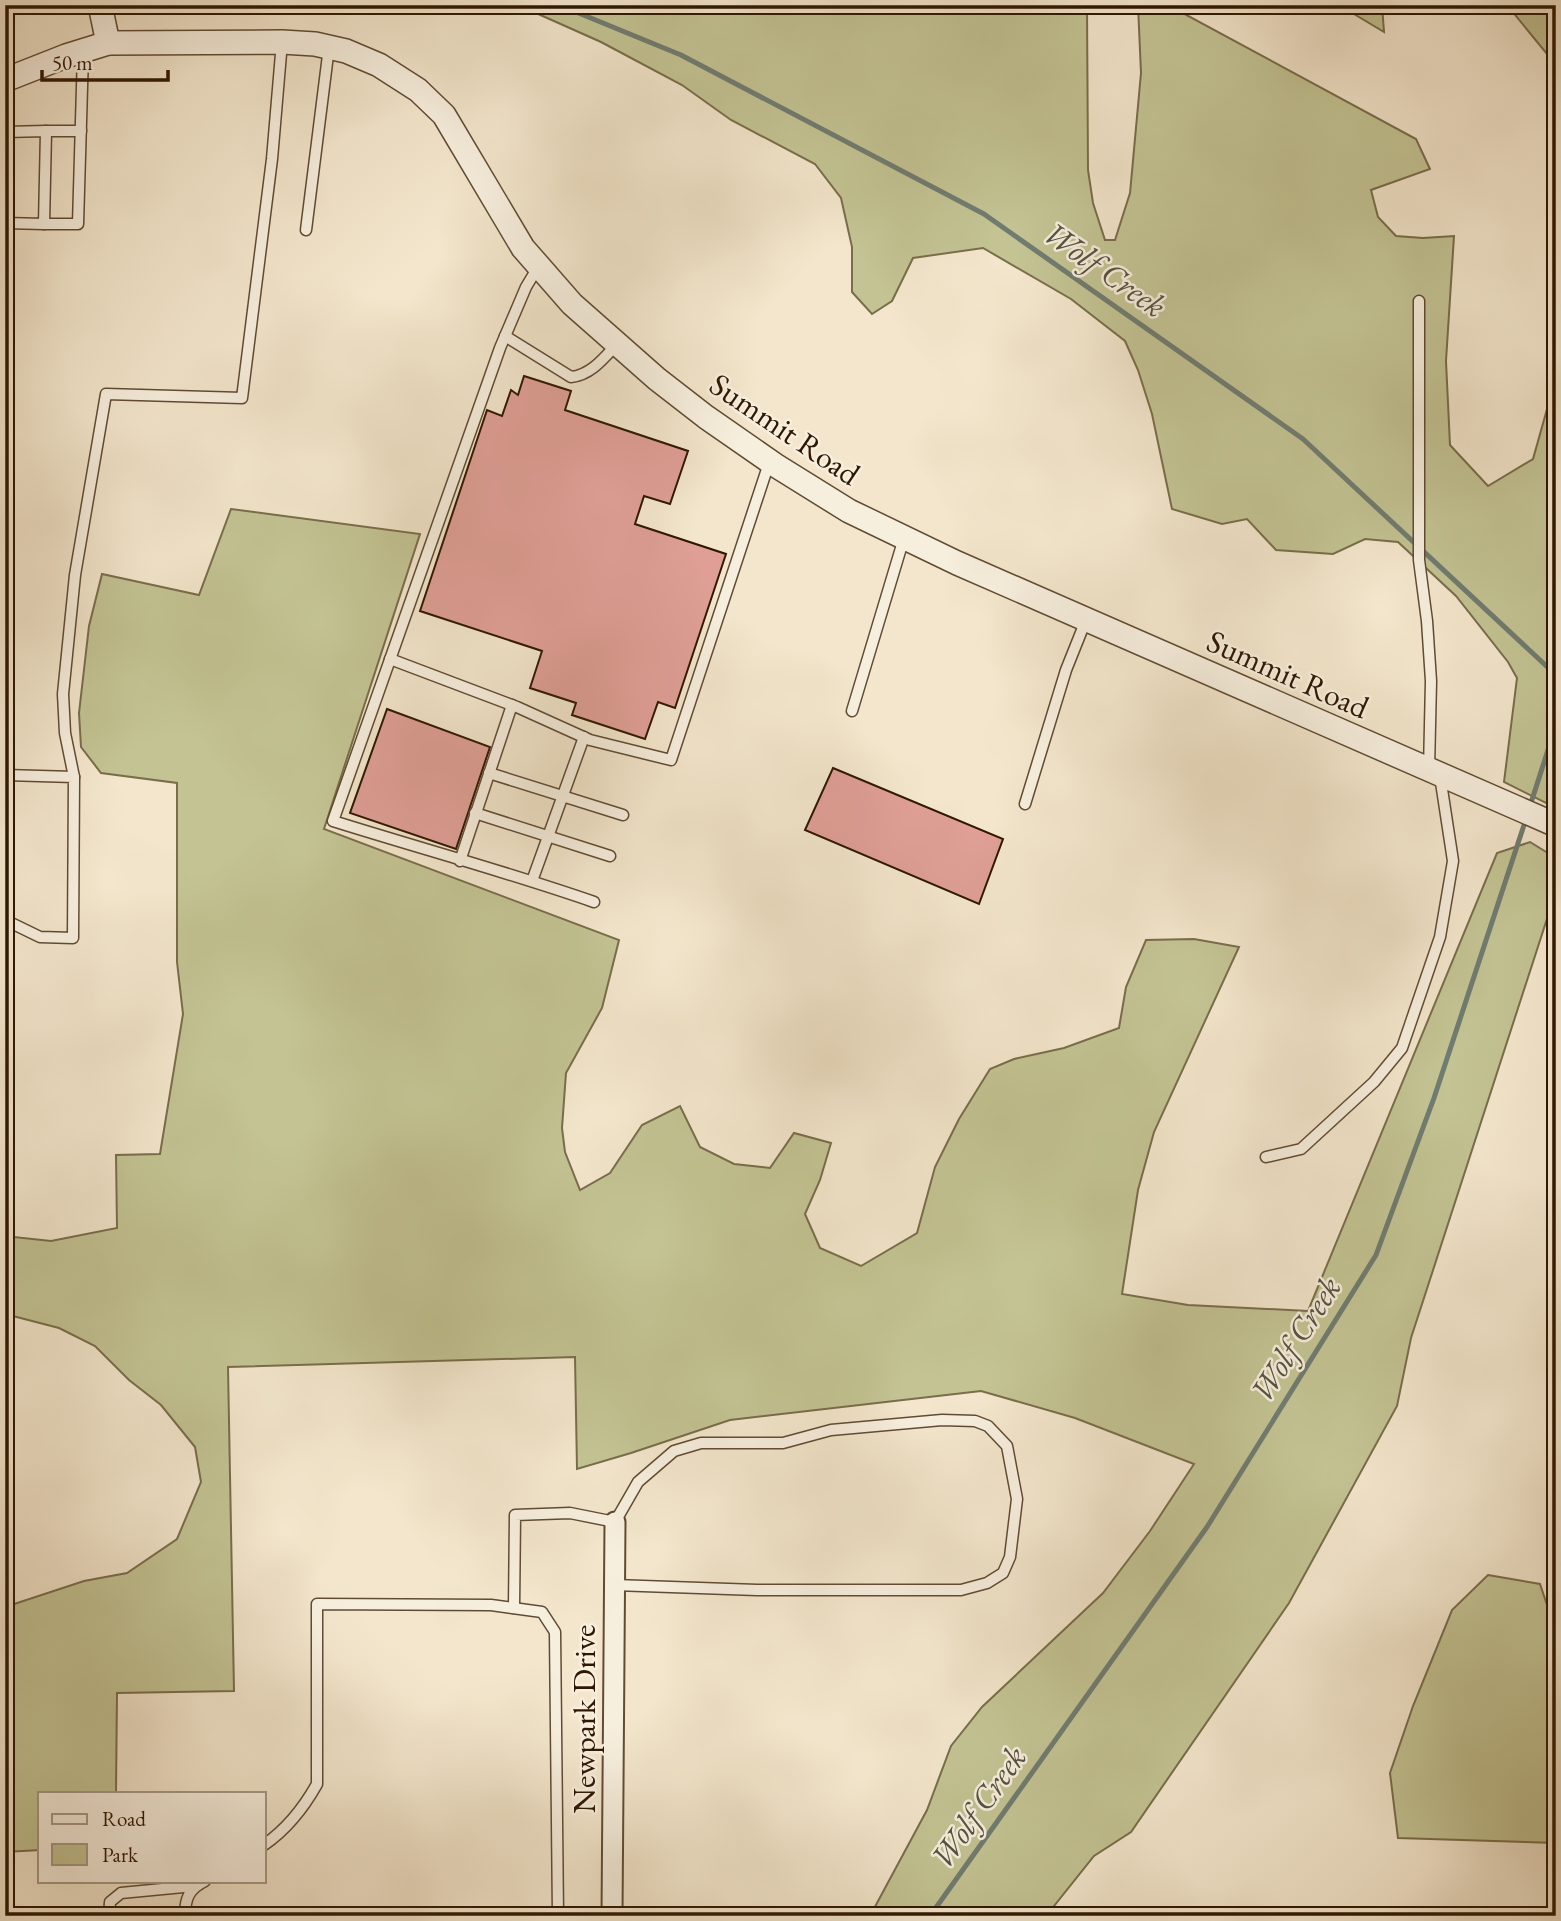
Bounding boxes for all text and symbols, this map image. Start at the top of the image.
scale bar [42,38,168,82]
text: 50 m [52,49,93,76]
water label: Wolf Creek [1035,211,1175,327]
street label: Summit Road [702,363,869,495]
street label: Summit Road [1201,620,1376,729]
water label: Wolf Creek [1240,1268,1350,1410]
street label: Newpark Drive [563,1625,605,1813]
water label: Wolf Creek [920,1737,1036,1877]
legend [38,1792,266,1882]
text: Road [102,1805,146,1832]
text: Park [102,1841,139,1868]

